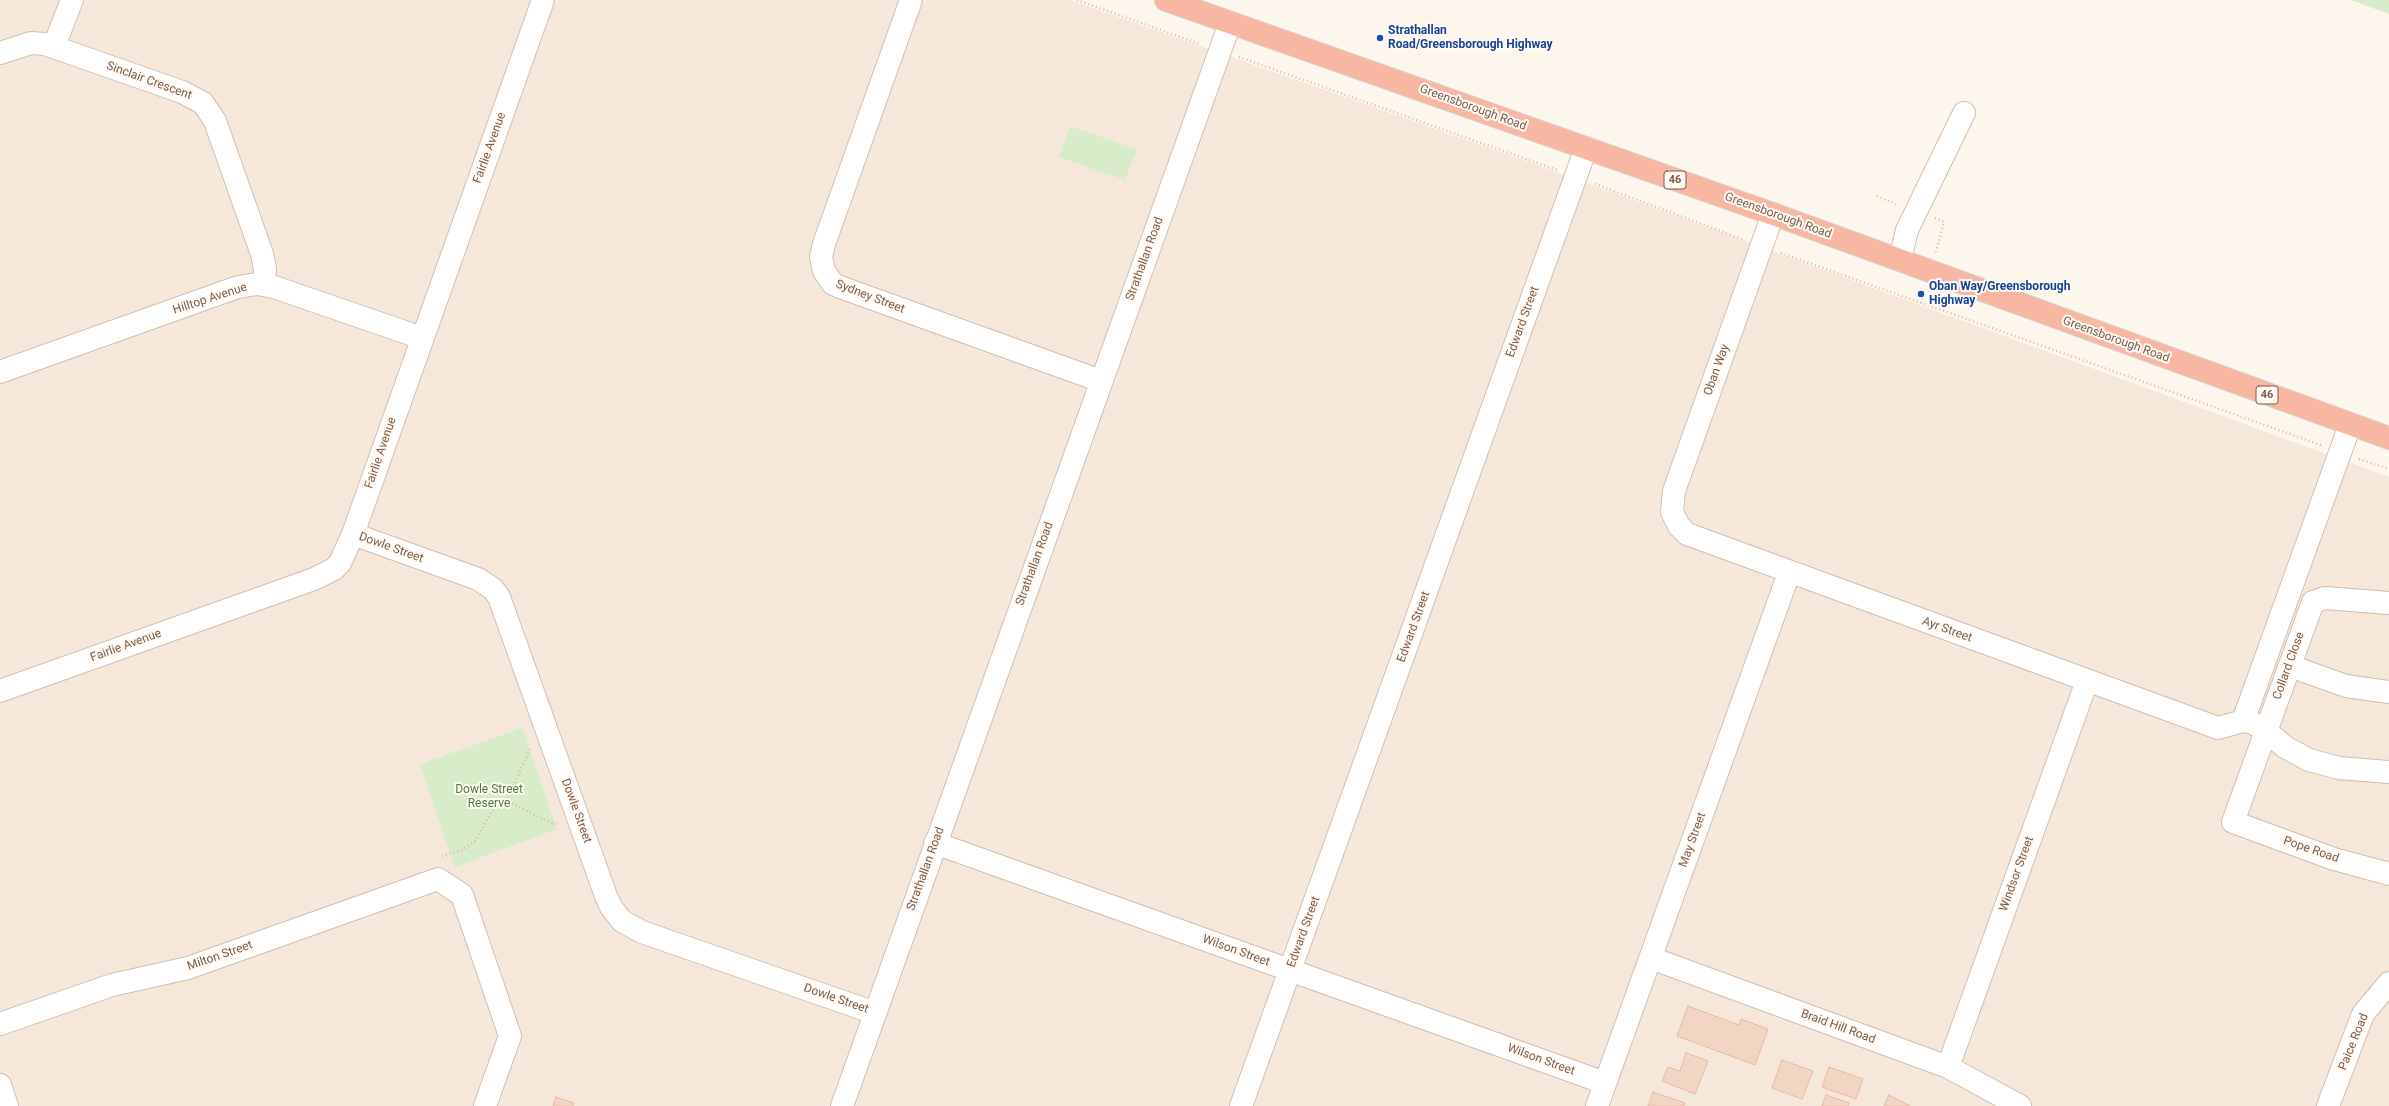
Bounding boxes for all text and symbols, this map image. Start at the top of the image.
place label: Strathallan Road/Greensborough Highway [1388,24,1553,52]
marker: Strathallan Road/Greensborough Highway [1375,33,1385,43]
street label: Sinclair Crescent [104,59,194,103]
street label: Greensborough Road [1418,82,1528,134]
street label: Fairlie Avenue [471,111,509,185]
road number: 46 [1664,171,1686,189]
street label: Greensborough Road [1723,190,1833,242]
street label: Strathallan Road [1123,215,1167,303]
street label: Sydney Street [833,277,907,317]
street label: Hilltop Avenue [171,280,249,318]
place label: Oban Way/Greensborough Highway [1929,280,2070,308]
street label: Edward Street [1504,285,1542,359]
marker: Oban Way/Greensborough Highway [1916,289,1926,299]
street label: Greensborough Road [2061,314,2171,366]
street label: Oban Way [1701,342,1733,398]
road number: 46 [2256,386,2278,404]
street label: Fairlie Avenue [362,416,400,490]
street label: Strathallan Road [1013,520,1057,608]
street label: Dowle Street [357,530,425,566]
street label: Edward Street [1395,590,1433,664]
street label: Ayr Street [1920,614,1974,646]
street label: Fairlie Avenue [89,627,163,665]
street label: Collard Close [2270,630,2308,702]
street label: Dowle Street [558,777,594,845]
park label: Dowle Street Reserve [455,783,523,811]
street label: May Street [1676,811,1710,869]
street label: Strathallan Road [904,825,948,913]
street label: Pope Road [2281,834,2341,866]
street label: Windsor Street [1997,835,2037,913]
street label: Edward Street [1285,895,1323,969]
street label: Wilson Street [1200,932,1272,970]
street label: Milton Street [185,938,255,974]
street label: Dowle Street [802,981,870,1017]
street label: Braid Hill Road [1799,1007,1877,1047]
street label: Paice Road [2336,1011,2372,1073]
street label: Wilson Street [1505,1041,1577,1079]

